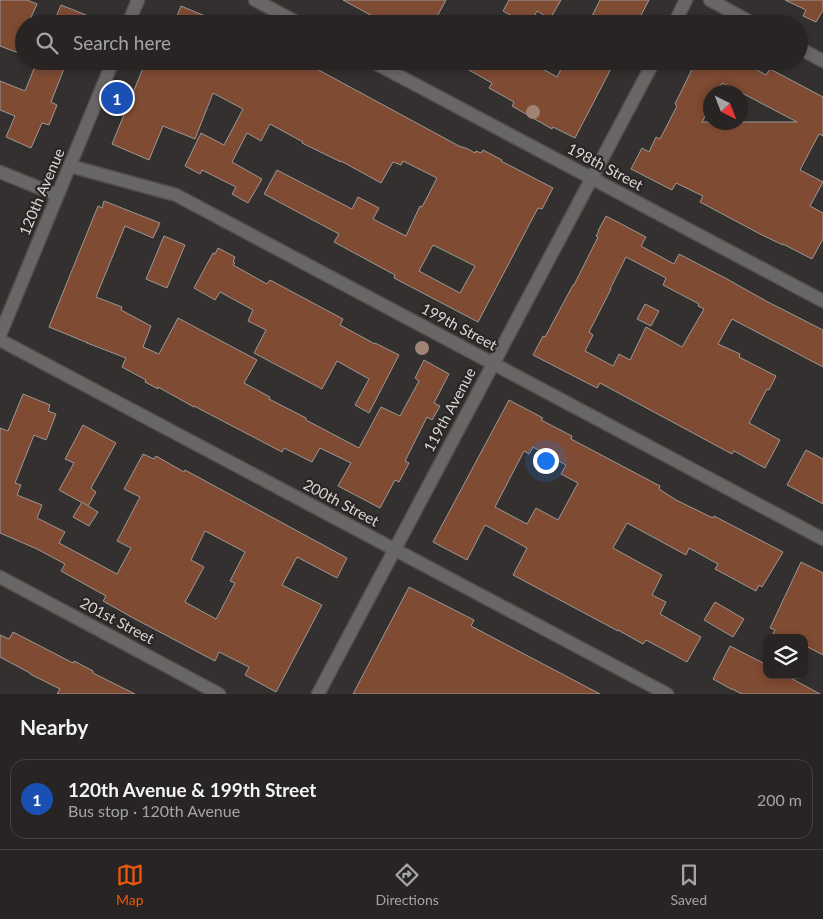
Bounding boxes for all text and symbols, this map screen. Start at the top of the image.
search box [15,15,808,70]
icon: search [33,29,61,57]
text: Search here [73,31,171,54]
pin: 1 [101,79,133,117]
north arrow [703,85,748,130]
street label: 198th Street [565,139,647,194]
street label: 120th Avenue [15,145,68,238]
street label: 199th Street [419,299,501,354]
street label: 119th Avenue [419,364,479,455]
your location [533,448,559,474]
street label: 200th Street [301,475,383,530]
street label: 201st Street [77,593,158,647]
map controls [763,634,808,679]
button: layers [763,634,808,679]
text: Nearby [20,714,88,739]
text: 120th Avenue & 199th Street [68,778,316,801]
text: 1 [32,790,42,809]
text: 200 m [757,790,802,809]
text: Bus stop · 120th Avenue [68,801,240,820]
tab: Map [116,861,144,908]
tab: Directions [376,861,439,908]
tab: Saved [671,861,707,908]

